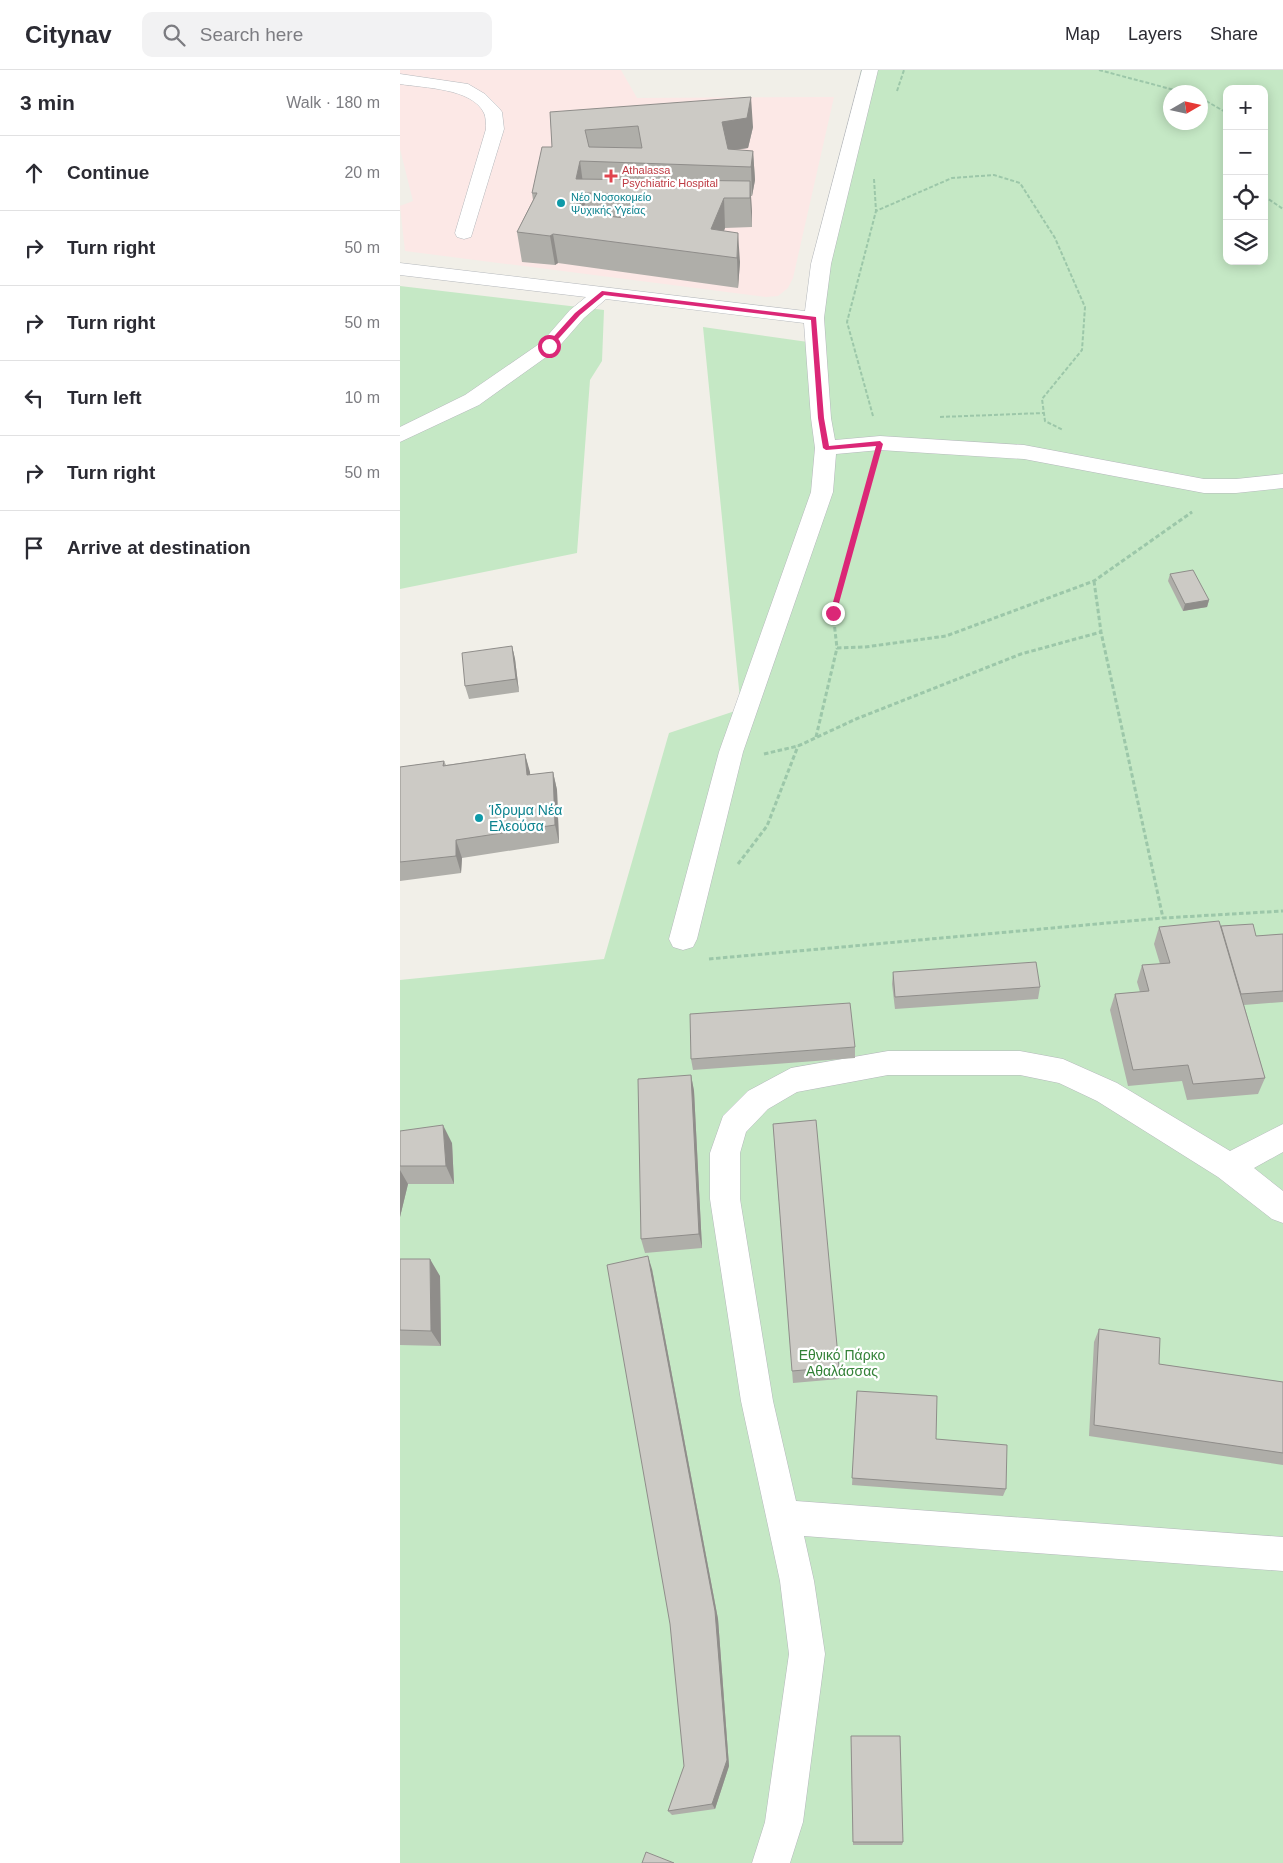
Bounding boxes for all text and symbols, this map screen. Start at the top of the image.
search box [142,12,492,57]
text: Citynav [25,21,112,48]
icon: search [160,21,188,49]
text: Search here [200,24,303,45]
text: Map [1065,24,1100,44]
text: Layers [1128,24,1182,44]
text: Share [1210,24,1258,44]
north arrow [1163,85,1208,130]
map controls [1223,85,1268,265]
button: + [1223,85,1268,130]
text: 3 min [20,91,75,114]
text: Walk · 180 m [286,94,380,111]
button: − [1223,130,1268,175]
icon: ahead [20,159,48,187]
text: Continue [67,162,149,183]
text: 20 m [344,164,380,181]
place label: Athalassa Psychiatric Hospital [622,164,718,189]
marker: Athalassa Psychiatric Hospital [604,169,618,183]
button: locate [1223,175,1268,220]
place label: Νέο Νοσοκομείο Ψυχικής Υγείας [571,191,651,216]
marker: Νέο Νοσοκομείο Ψυχικής Υγείας [555,197,567,209]
button: layers [1223,220,1268,265]
icon: right [20,234,48,262]
text: Turn right [67,237,155,258]
text: 50 m [344,239,380,256]
icon: right [20,309,48,337]
text: Turn right [67,312,155,333]
text: 50 m [344,314,380,331]
route start [538,335,561,358]
icon: left [20,384,48,412]
text: Turn left [67,387,142,408]
text: 10 m [344,389,380,406]
icon: right [20,459,48,487]
text: Turn right [67,462,155,483]
text: 50 m [344,464,380,481]
icon: arrive [20,534,48,562]
text: Arrive at destination [67,537,251,558]
route end [822,602,845,625]
place label: Ίδρυμα Νέα Ελεούσα [488,802,562,834]
marker: Ίδρυμα Νέα Ελεούσα [473,812,485,824]
park label: Εθνικό Πάρκο Αθαλάσσας [799,1347,885,1379]

